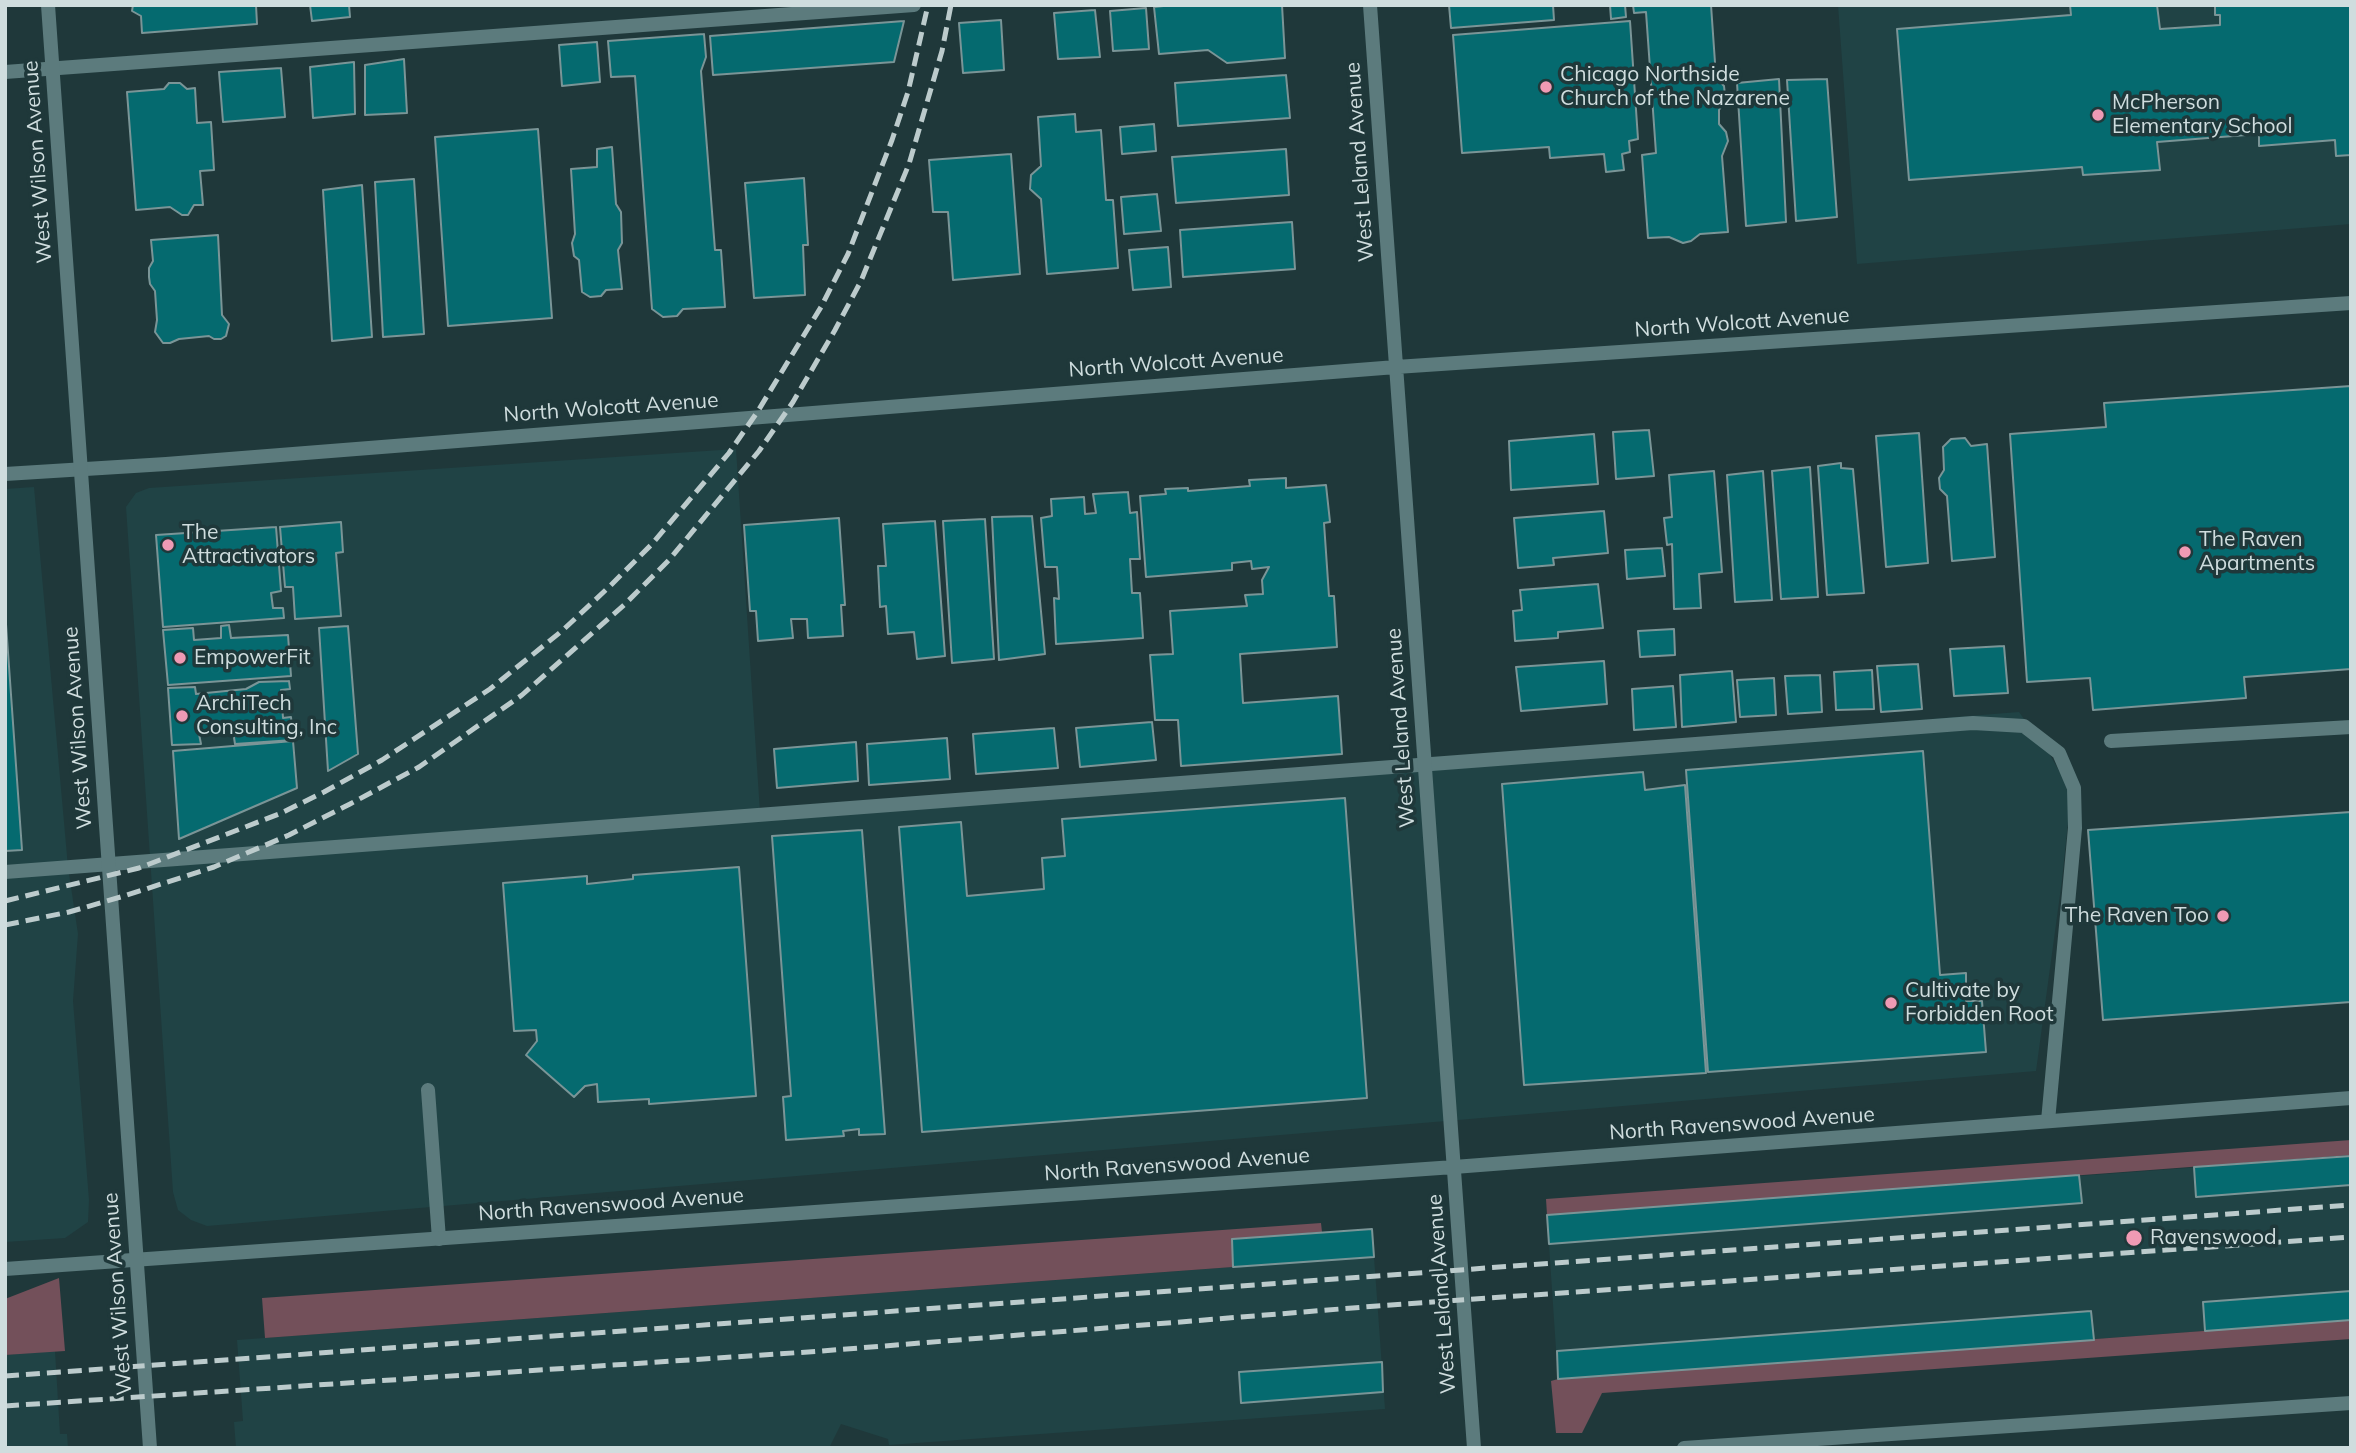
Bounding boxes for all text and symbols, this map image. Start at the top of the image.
street label: West Wilson Avenue [18,60,58,264]
street label: West Leland Avenue [1340,61,1380,263]
place label: Chicago Northside Church of the Nazarene [1560,62,1790,112]
marker: Chicago Northside Church of the Nazarene [1538,79,1554,95]
place label: McPherson Elementary School [2112,90,2293,140]
marker: McPherson Elementary School [2090,107,2106,123]
street label: North Wolcott Avenue [1634,303,1850,343]
street label: North Wolcott Avenue [1068,343,1284,383]
street label: North Wolcott Avenue [503,388,719,428]
place label: The Attractivators [182,520,315,570]
place label: The Raven Apartments [2199,527,2315,577]
marker: The Attractivators [160,537,176,553]
marker: The Raven Apartments [2177,544,2193,560]
street label: West Wilson Avenue [58,626,98,830]
street label: West Leland Avenue [1381,627,1421,829]
place label: EmpowerFit [194,645,311,671]
marker: EmpowerFit [172,650,188,666]
place label: ArchiTech Consulting, Inc [196,691,337,741]
marker: ArchiTech Consulting, Inc [174,708,190,724]
place label: The Raven Too [2065,903,2209,929]
marker: The Raven Too [2215,908,2231,924]
place label: Cultivate by Forbidden Root [1905,978,2054,1028]
marker: Cultivate by Forbidden Root [1883,995,1899,1011]
street label: North Ravenswood Avenue [1608,1102,1876,1146]
street label: North Ravenswood Avenue [1043,1143,1311,1187]
street label: North Ravenswood Avenue [477,1183,745,1227]
street label: West Wilson Avenue [98,1192,138,1396]
street label: West Leland Avenue [1422,1193,1462,1395]
place label: Ravenswood [2150,1225,2277,1251]
marker: Ravenswood [2124,1228,2144,1248]

